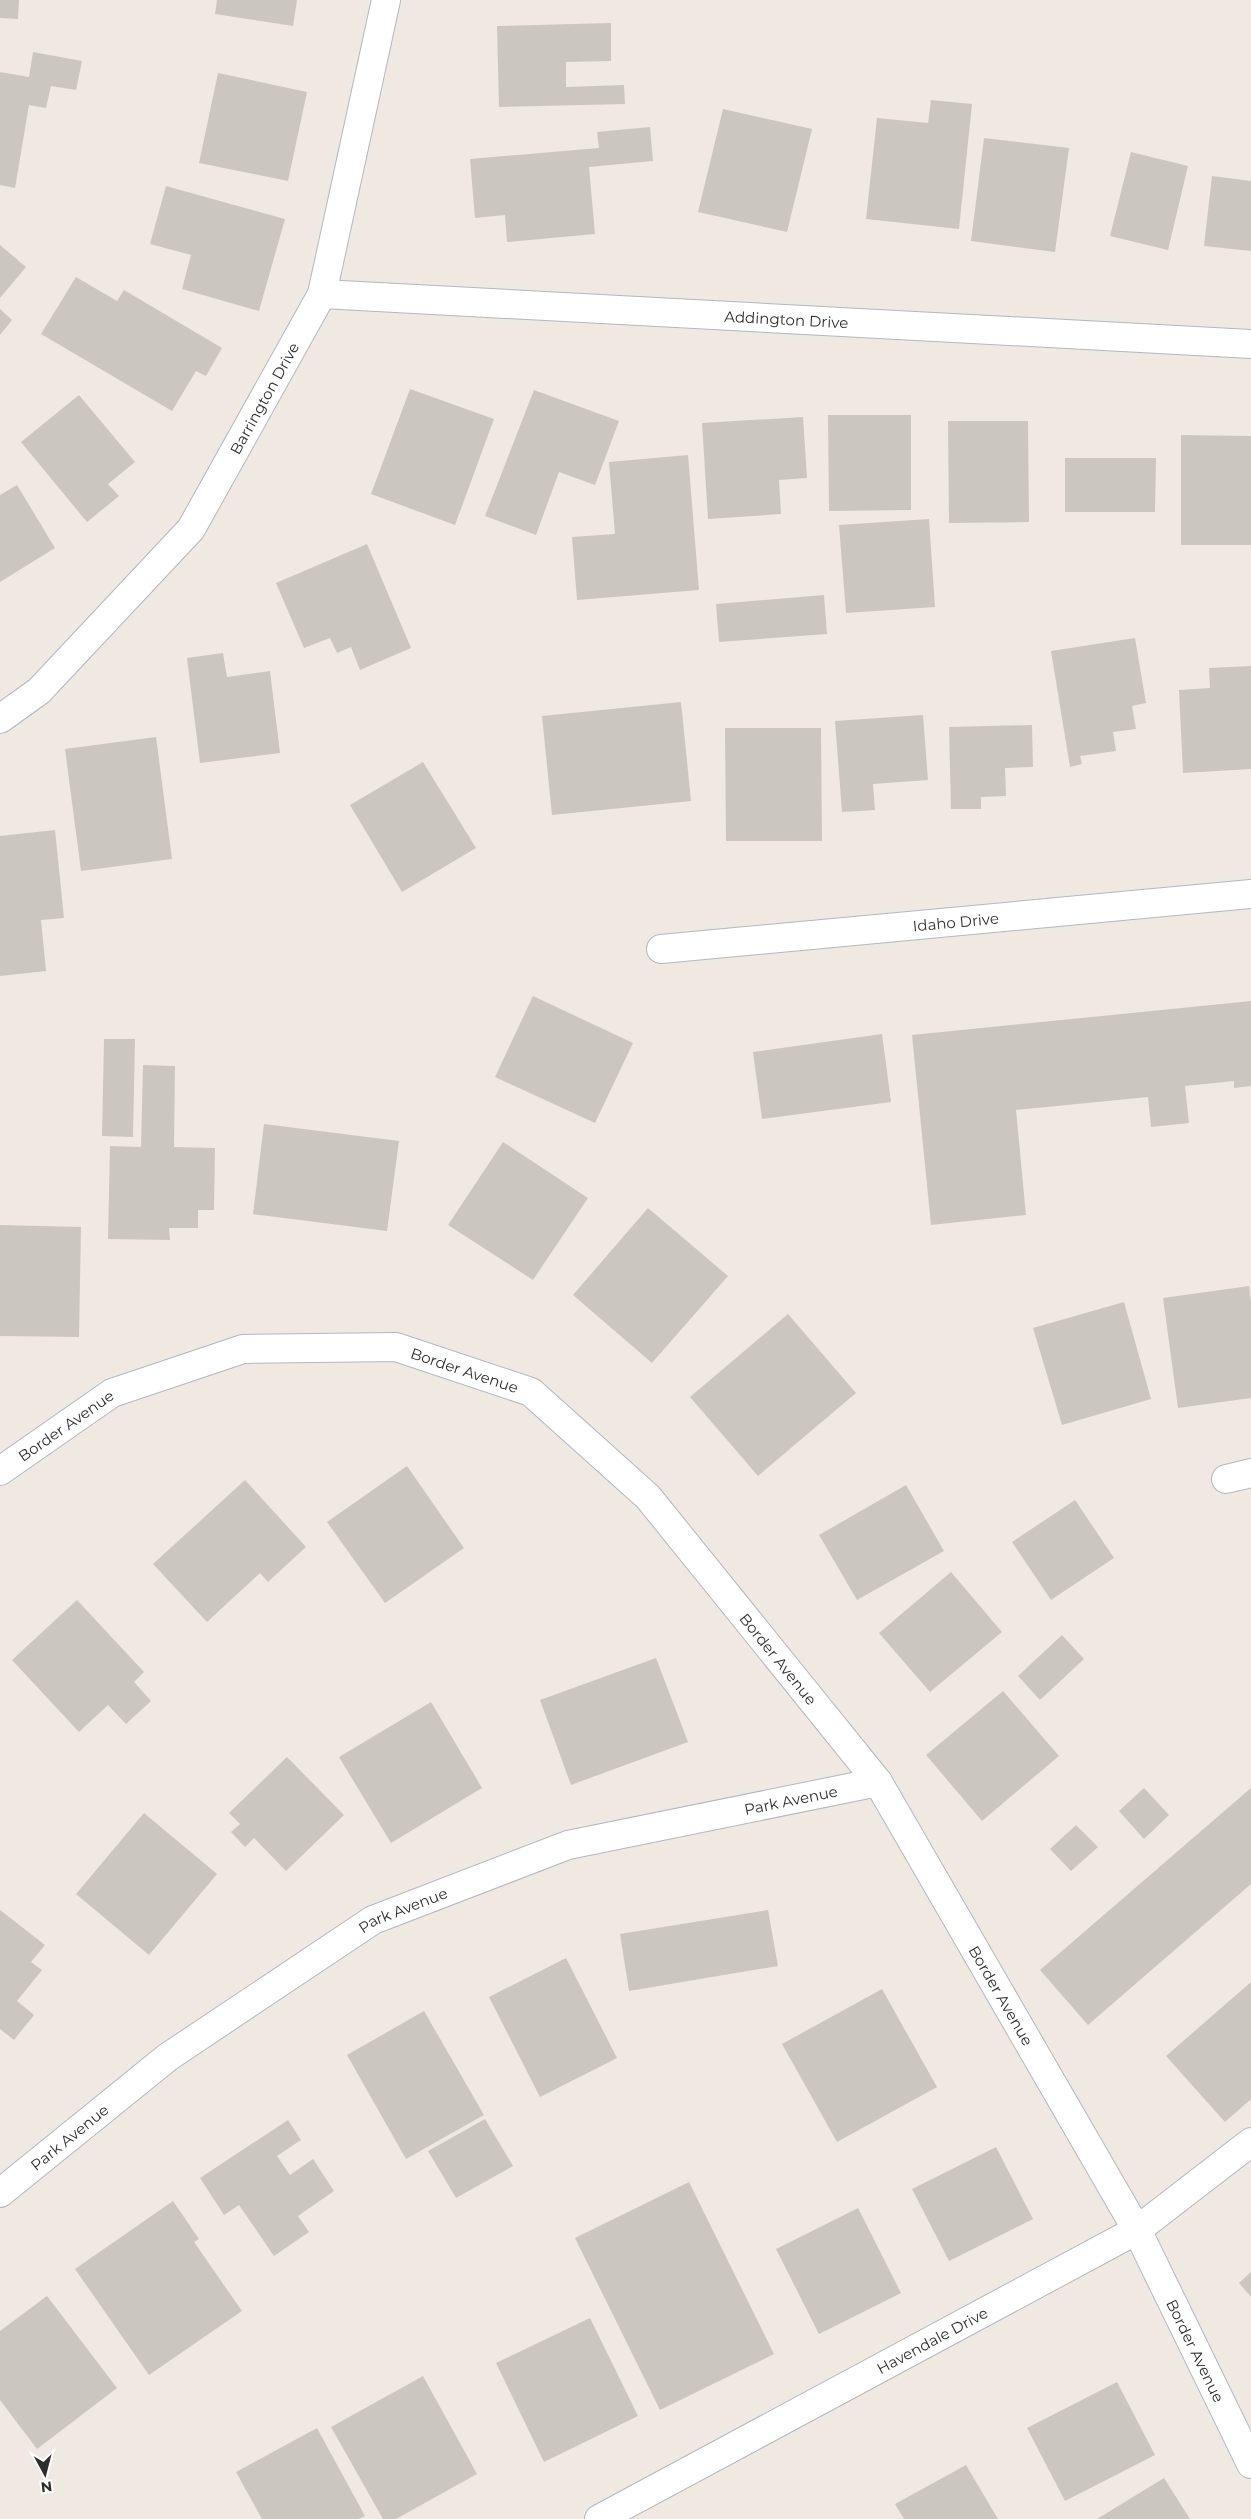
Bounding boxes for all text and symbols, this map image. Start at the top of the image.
street label: Addington Drive [724,306,849,332]
street label: Barrington Drive [225,339,303,457]
street label: Idaho Drive [912,908,1000,935]
street label: Border Avenue [408,1343,521,1397]
street label: Border Avenue [14,1385,117,1465]
street label: Border Avenue [736,1609,821,1708]
street label: Park Avenue [742,1781,839,1818]
street label: Park Avenue [354,1883,450,1937]
street label: Border Avenue [965,1942,1038,2049]
street label: Park Avenue [26,2100,112,2174]
street label: Border Avenue [1163,2296,1229,2405]
street label: Havendale Drive [873,2303,991,2378]
north arrow [20,2449,70,2499]
text: N [40,2477,53,2497]

